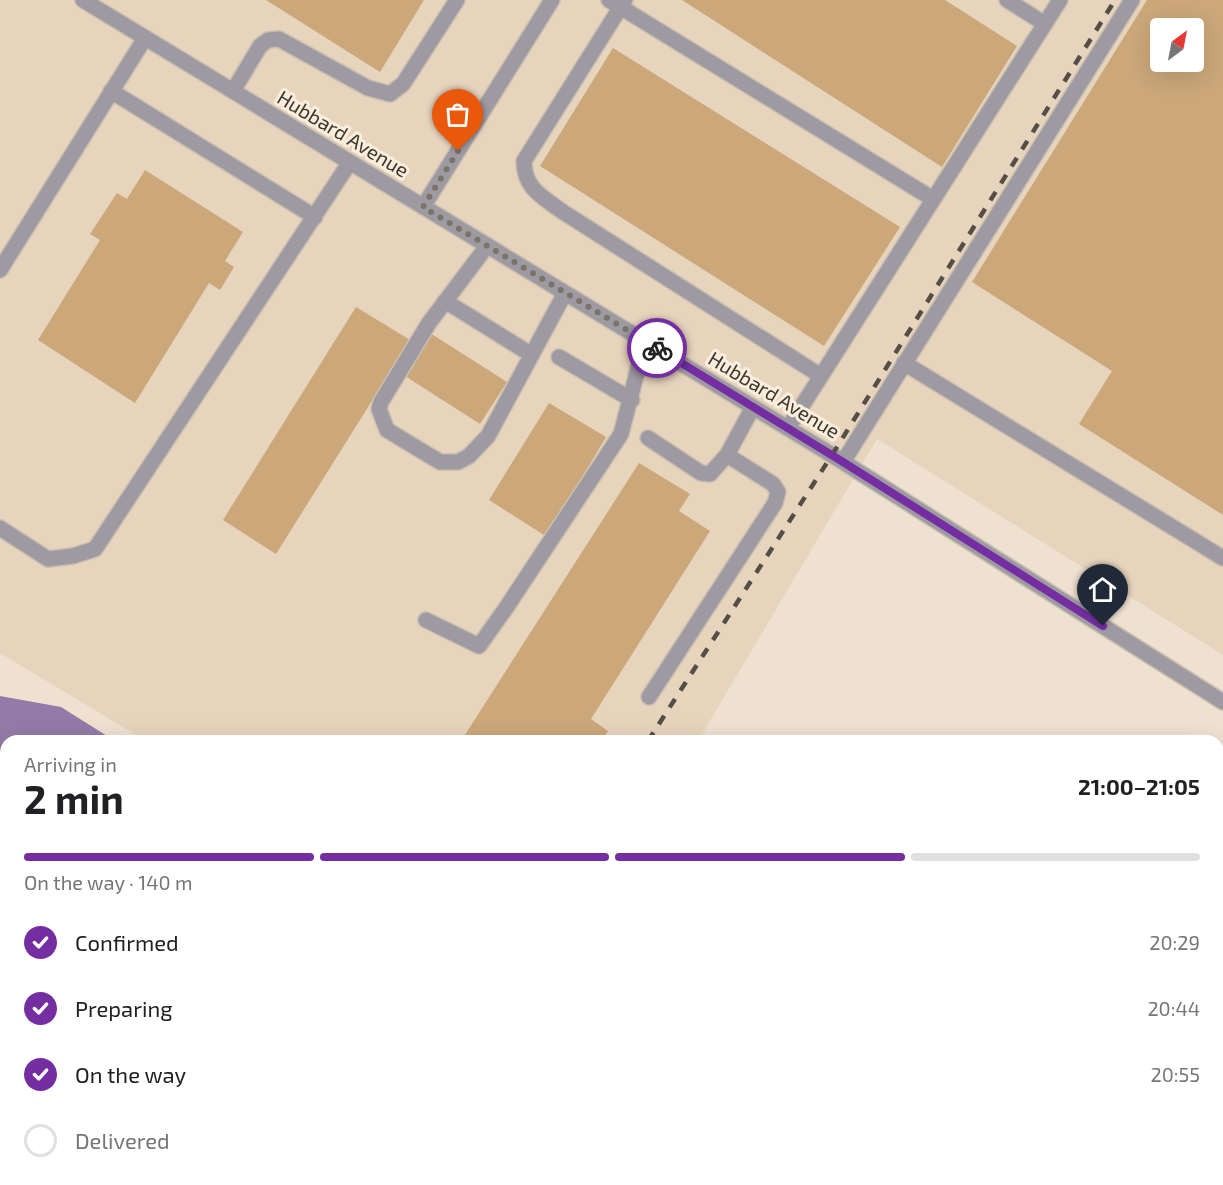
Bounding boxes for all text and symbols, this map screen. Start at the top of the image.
north arrow [1150,18,1204,72]
map controls [1150,18,1204,72]
street label: Hubbard Avenue [274,85,413,182]
pin [432,89,483,151]
icon: bag [441,98,474,131]
courier [627,318,687,378]
icon: bike [641,332,674,365]
street label: Hubbard Avenue [705,346,844,443]
pin [1077,564,1128,626]
icon: home [1086,573,1119,606]
text: Arriving in [24,752,117,776]
text: 21:00–21:05 [1078,773,1200,799]
text: 2 min [24,775,124,822]
text: On the way · 140 m [24,870,193,894]
icon: check [24,926,57,959]
text: Confirmed [75,929,179,955]
text: 20:29 [1149,930,1200,954]
icon: check [24,992,57,1025]
text: Preparing [75,995,173,1021]
text: 20:44 [1147,996,1200,1020]
icon: check [24,1058,57,1091]
text: On the way [75,1061,186,1087]
text: 20:55 [1151,1062,1200,1086]
text: Delivered [75,1127,170,1153]

